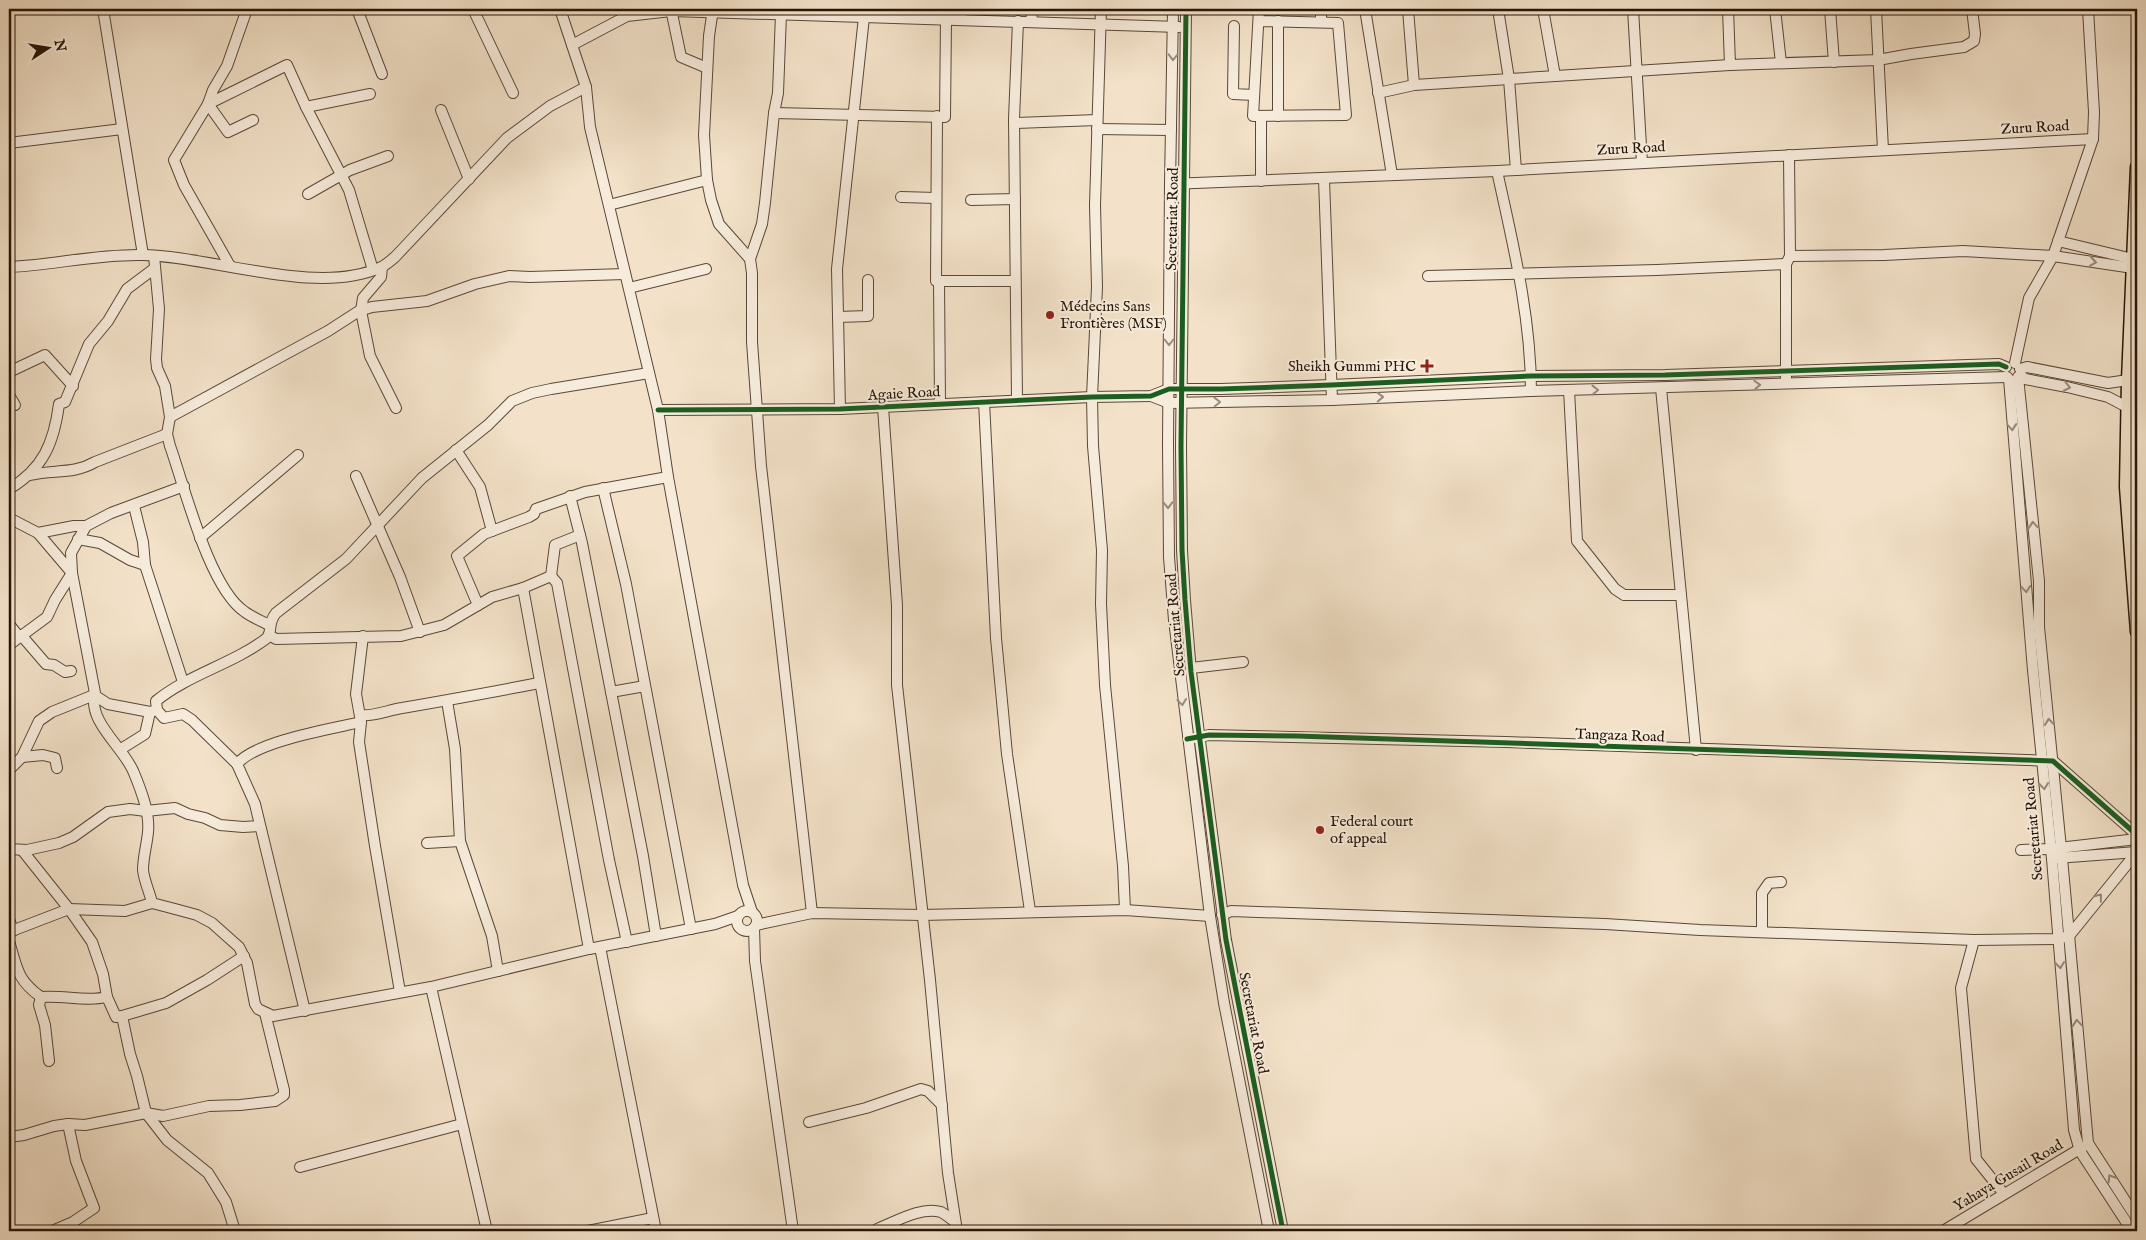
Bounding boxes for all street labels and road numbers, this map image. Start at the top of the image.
street label: Zuru Road [2000,116,2071,139]
street label: Zuru Road [1596,137,1667,160]
street label: Secretariat Road [1162,166,1183,271]
street label: Agaie Road [866,382,942,405]
street label: Secretariat Road [1161,572,1189,677]
street label: Tangaza Road [1575,724,1666,747]
street label: Secretariat Road [2019,776,2047,881]
street label: Secretariat Road [1234,971,1273,1077]
street label: Yahaya Gusail Road [1950,1135,2067,1216]

